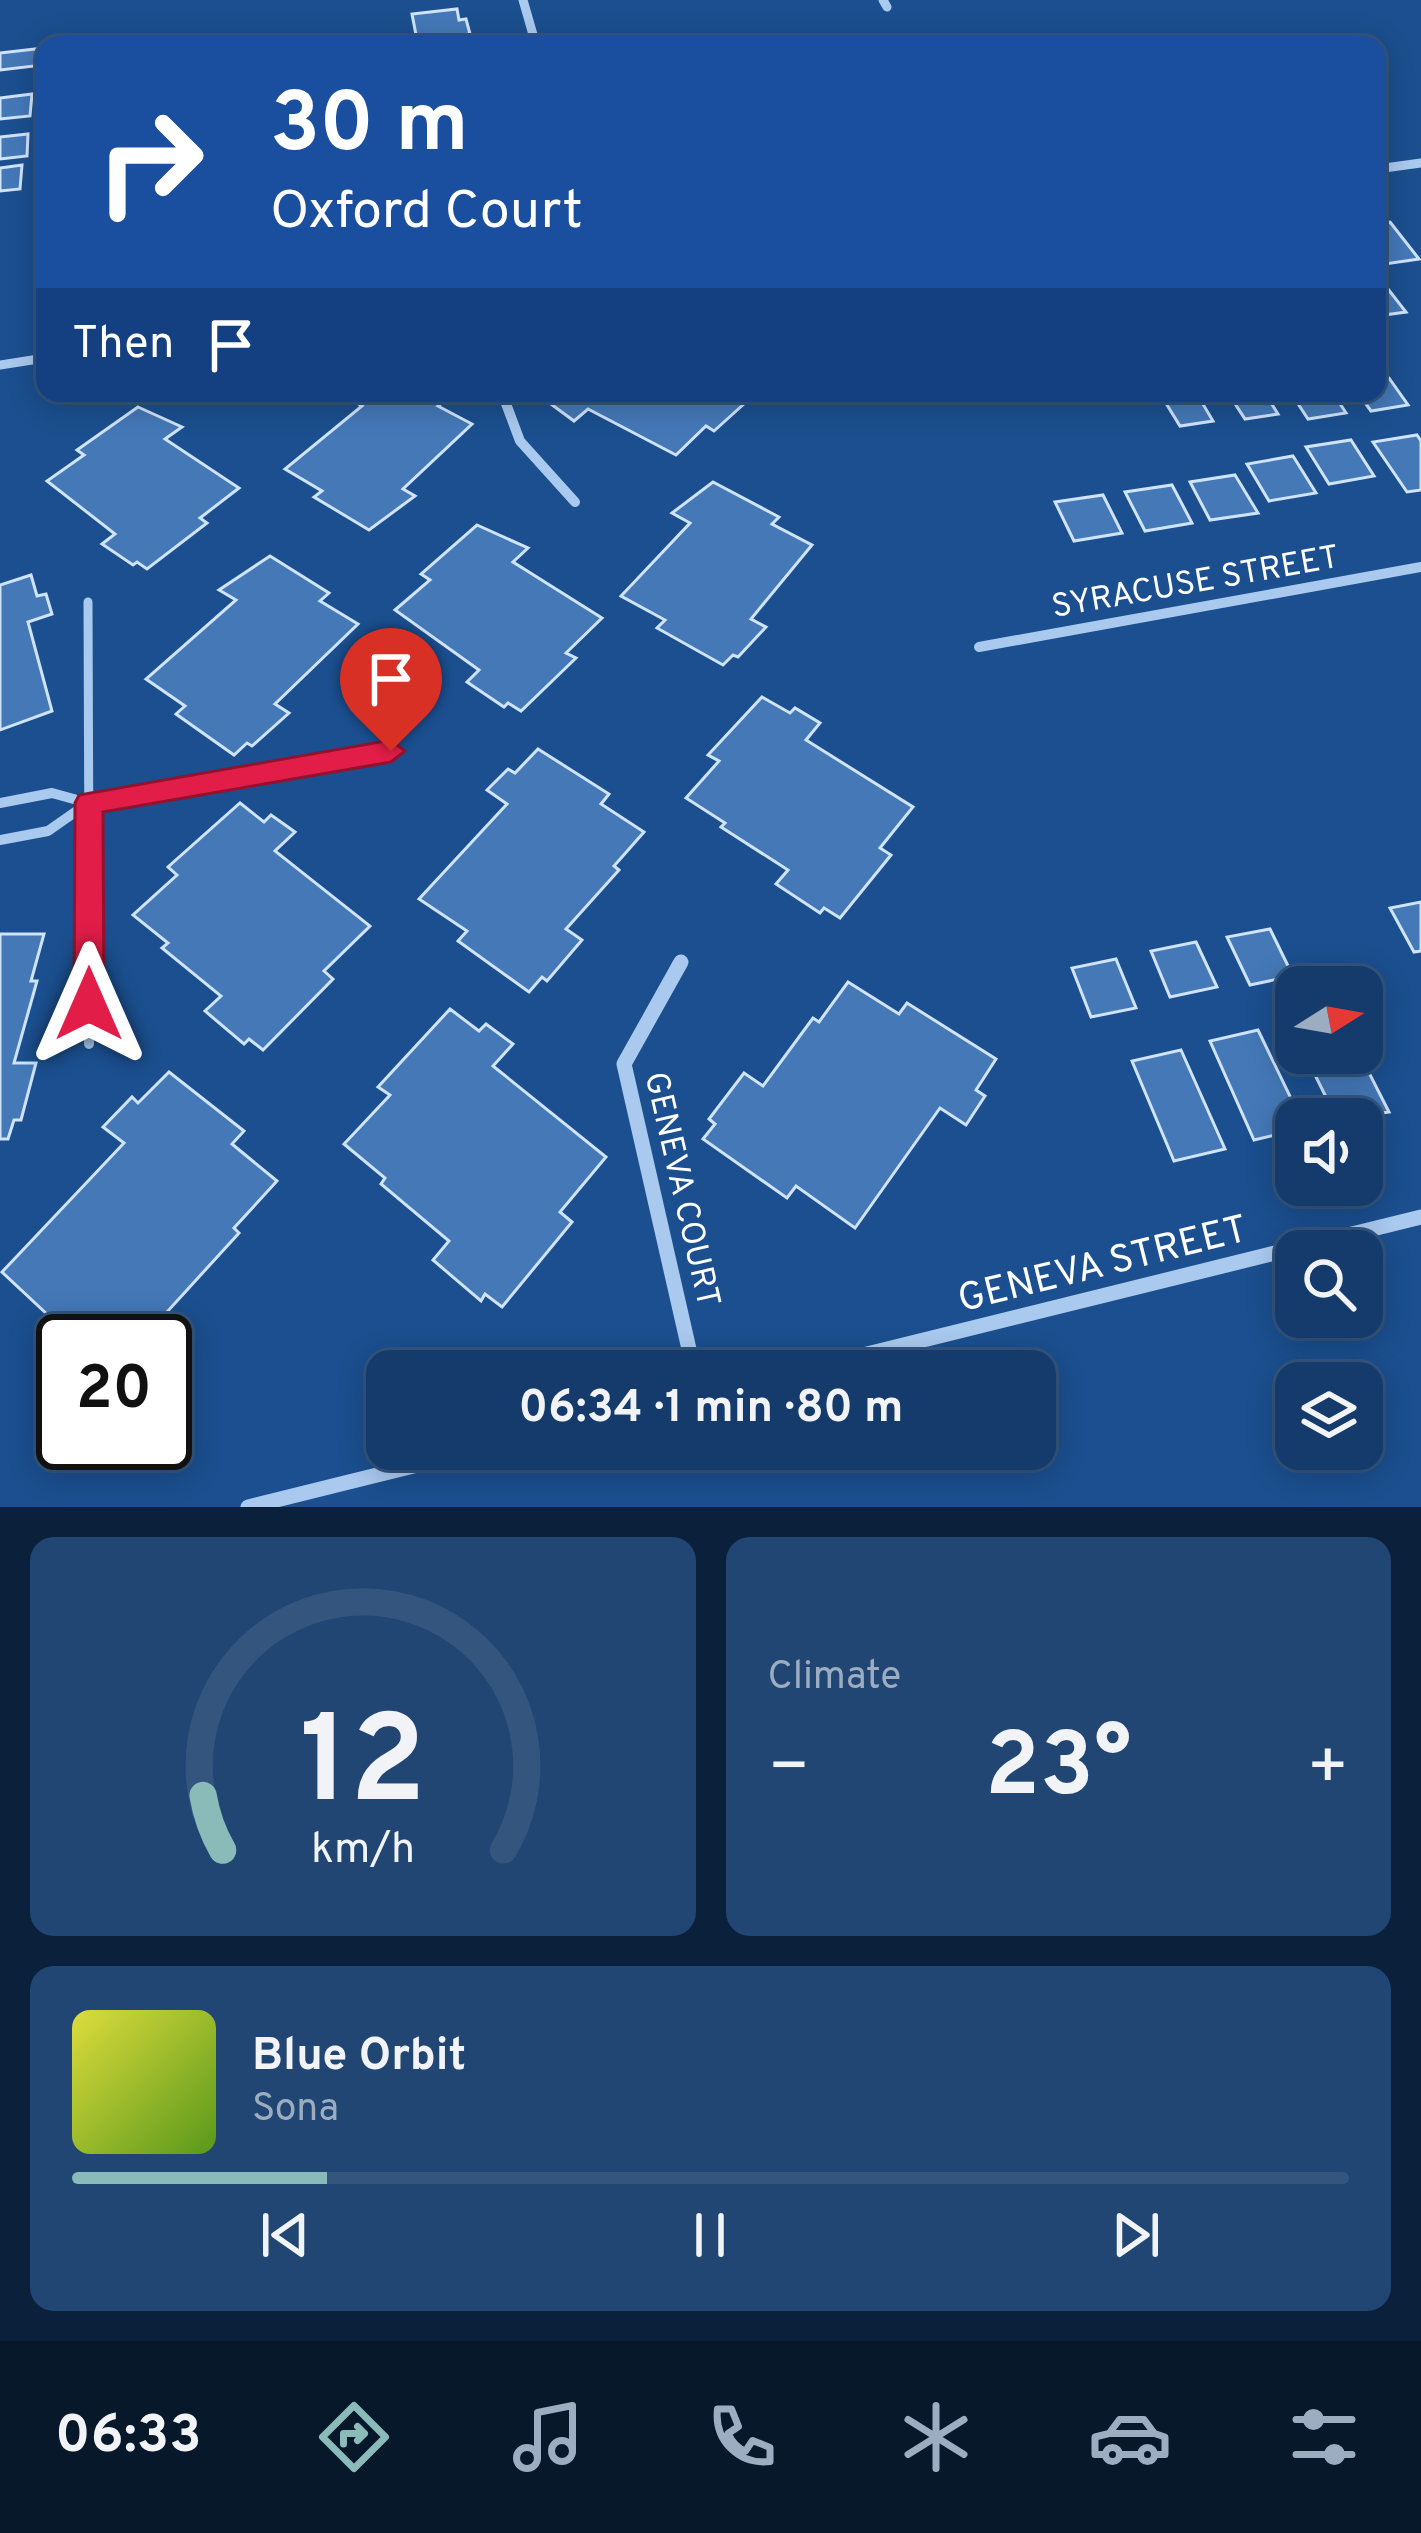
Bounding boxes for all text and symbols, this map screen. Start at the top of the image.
text: 30 m [270,75,469,181]
icon: right [72,84,228,240]
text: Oxford Court [270,179,583,248]
icon: arrive [198,312,264,378]
text: Then [72,317,174,374]
street label: SYRACUSE STREET [1049,538,1343,630]
pin [340,628,442,751]
icon: arrive [358,646,424,712]
position arrow [26,941,152,1067]
north arrow [1275,966,1383,1074]
map controls [1275,966,1383,1470]
street label: GENEVA COURT [633,1068,728,1312]
button: sound [1275,1098,1383,1206]
street label: GENEVA STREET [953,1207,1253,1326]
button: search [1275,1230,1383,1338]
speed limit sign: 20 [36,1314,192,1470]
button: layers [1275,1362,1383,1470]
text: 06:34 · 1 min · 80 m [519,1381,903,1438]
text: Climate [768,1654,901,1703]
text: 12 [300,1689,426,1847]
text: 23° [985,1714,1131,1827]
text: − [768,1729,810,1812]
text: + [1306,1729,1349,1812]
text: km/h [311,1823,415,1877]
text: Blue Orbit [252,2029,466,2086]
text: Sona [252,2086,339,2135]
icon: previous [252,2202,318,2268]
icon: pause [677,2202,743,2268]
icon: next [1103,2202,1169,2268]
icon: directions [312,2395,396,2479]
icon: music [506,2395,590,2479]
icon: phone [700,2395,784,2479]
icon: climate [894,2395,978,2479]
icon: car [1088,2395,1172,2479]
icon: filters [1282,2395,1366,2479]
text: 06:33 [55,2403,202,2472]

